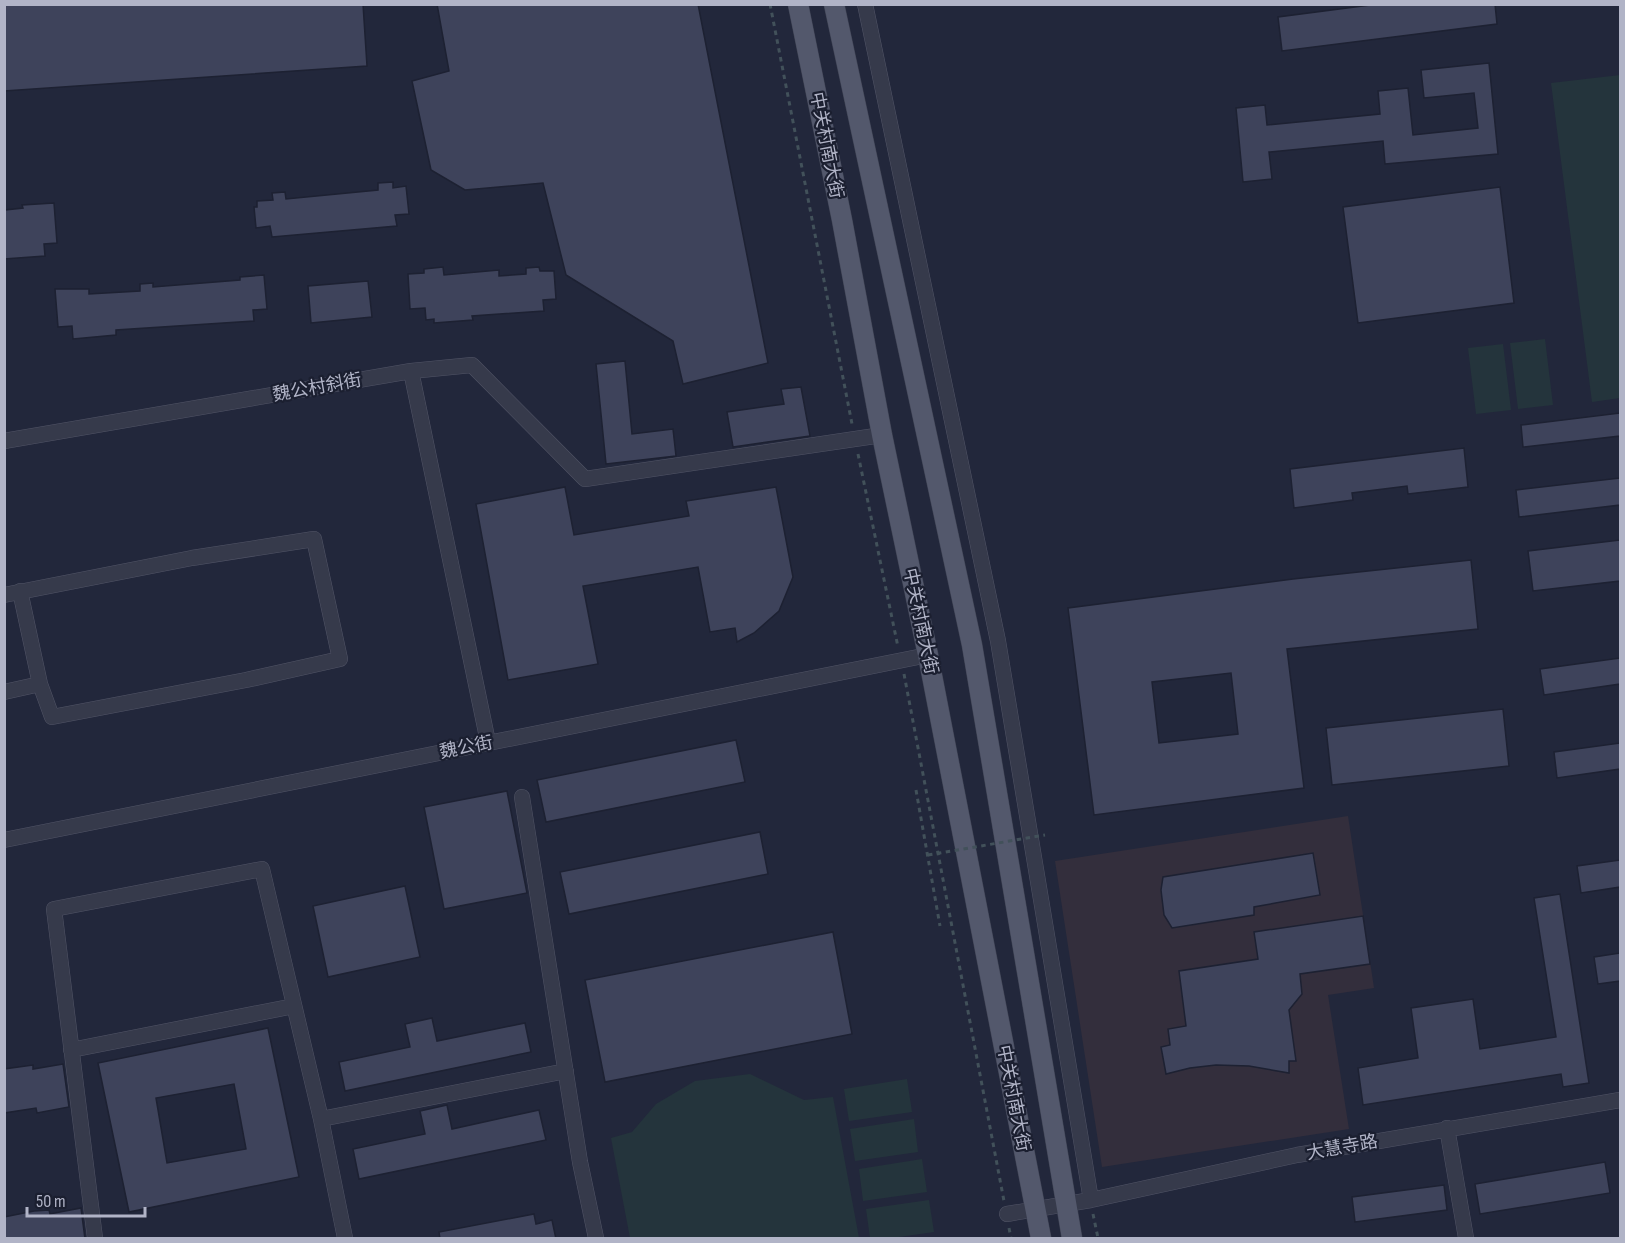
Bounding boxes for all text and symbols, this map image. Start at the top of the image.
street label: 中关村南大街 [806,90,847,200]
street label: 魏公村斜街 [271,369,363,406]
street label: 中关村南大街 [899,566,942,676]
street label: 魏公街 [438,732,495,763]
street label: 中关村南大街 [993,1043,1034,1153]
street label: 大慧寺路 [1305,1131,1379,1164]
scale bar [27,1180,146,1218]
text: 50 m [36,1191,66,1212]

